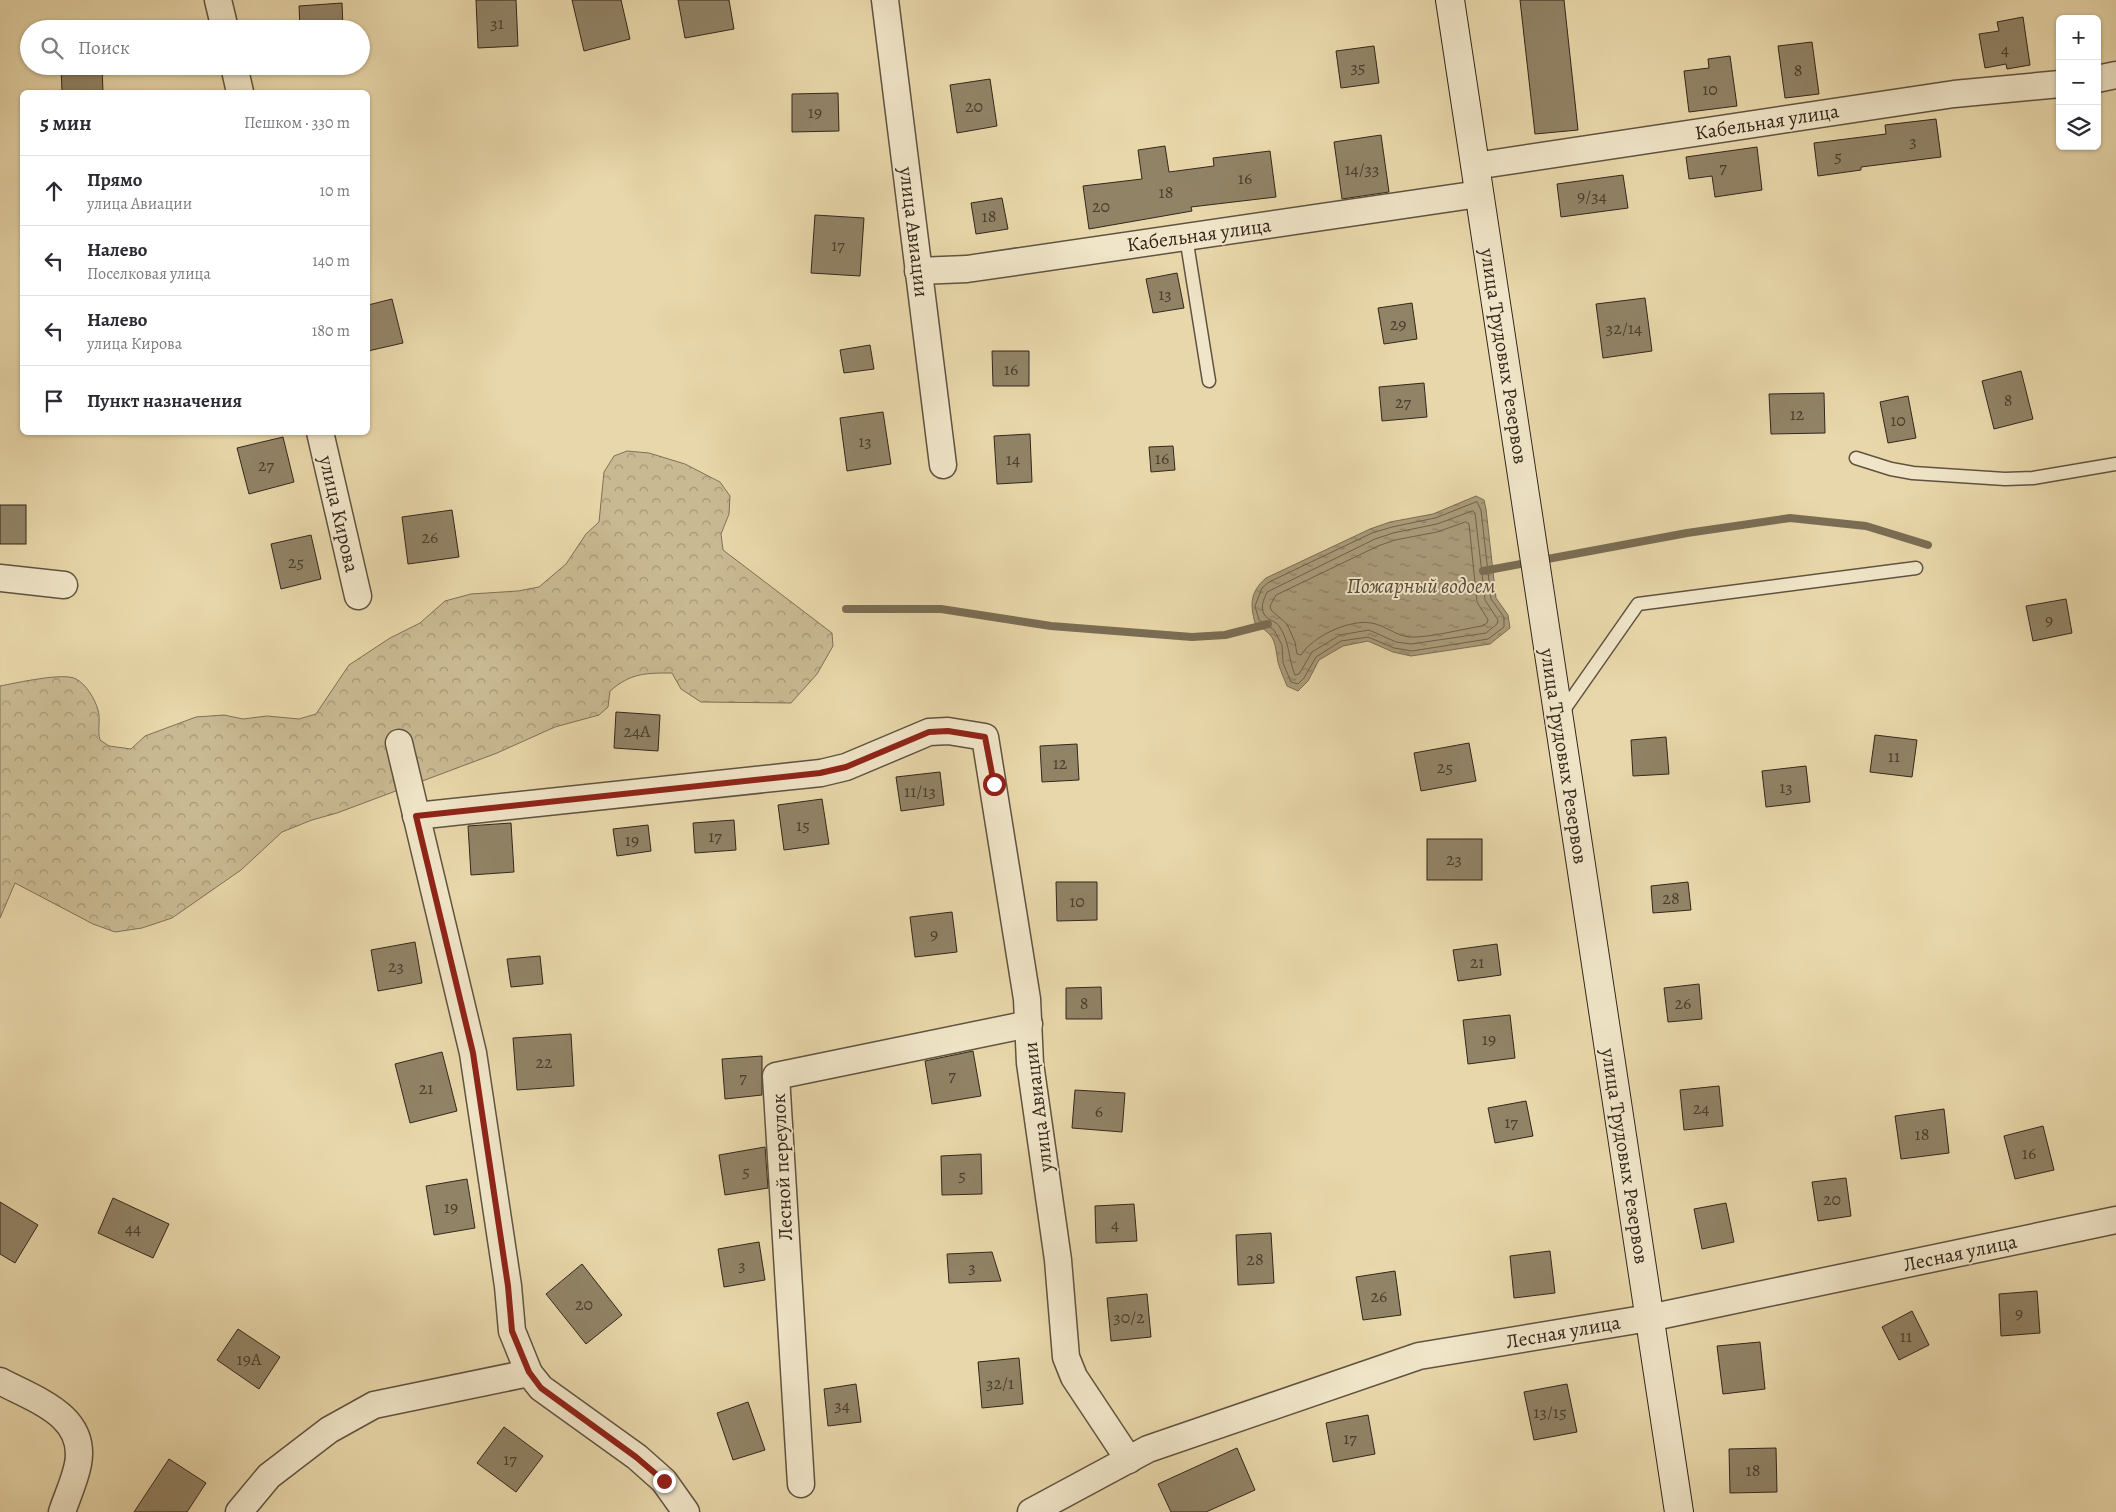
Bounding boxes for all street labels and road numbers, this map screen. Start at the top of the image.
street label: Кабельная улица [1693,97,1842,147]
street label: улица Авиации [892,164,935,299]
street label: Кабельная улица [1125,211,1274,259]
street label: улица Трудовых Резервов [1473,245,1534,466]
street label: улица Кирова [312,452,366,576]
street label: улица Трудовых Резервов [1533,645,1594,866]
street label: улица Авиации [1017,1040,1060,1175]
street label: улица Трудовых Резервов [1594,1045,1655,1266]
street label: Лесной переулок [765,1093,799,1241]
street label: Лесная улица [1900,1228,2020,1278]
street label: Лесная улица [1504,1309,1623,1355]

